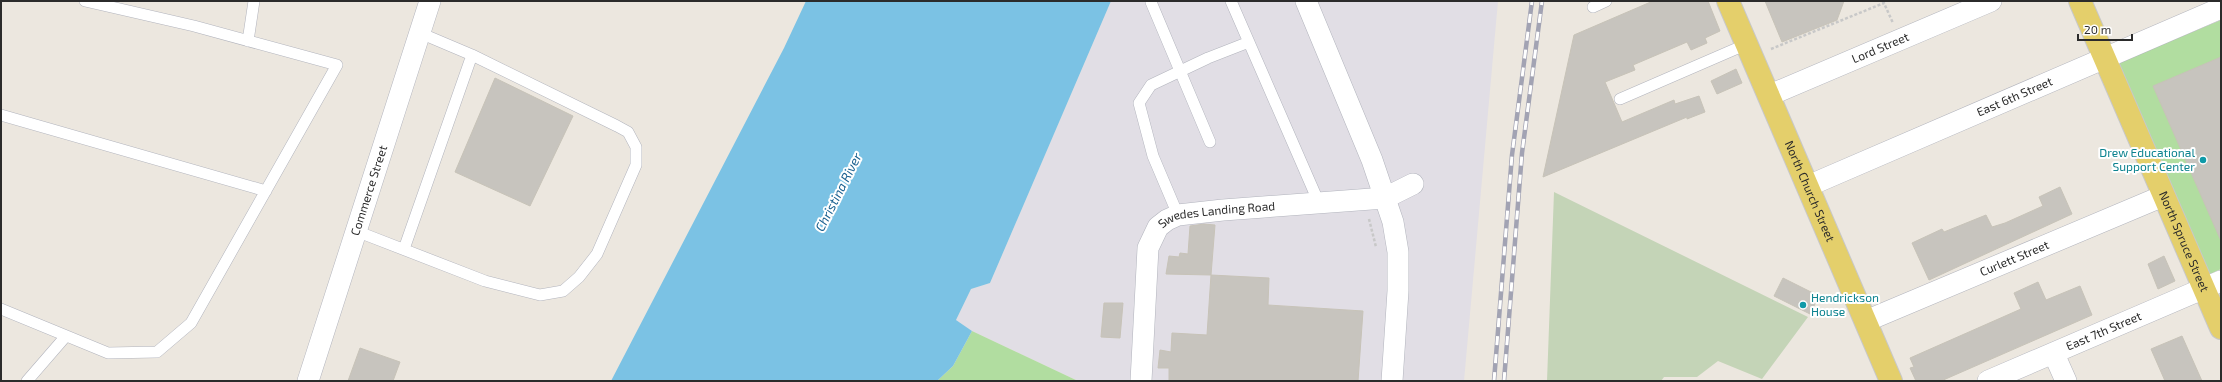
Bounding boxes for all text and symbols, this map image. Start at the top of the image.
scale bar [2078,16,2132,42]
text: 20 m [2084,22,2111,36]
street label: Lord Street [1849,29,1911,65]
street label: East 6th Street [1974,73,2055,119]
street label: North Church Street [1783,138,1839,244]
street label: Commerce Street [347,143,389,237]
place label: Drew Educational Support Center [2099,145,2195,173]
water label: Christina River [811,149,865,234]
marker: Drew Educational Support Center [2198,155,2208,165]
street label: North Spruce Street [2157,189,2213,294]
street label: Swedes Landing Road [1155,198,1276,230]
street label: Curlett Street [1977,237,2051,278]
place label: Hendrickson House [1811,290,1879,318]
marker: Hendrickson House [1798,300,1808,310]
street label: East 7th Street [2064,308,2144,353]

